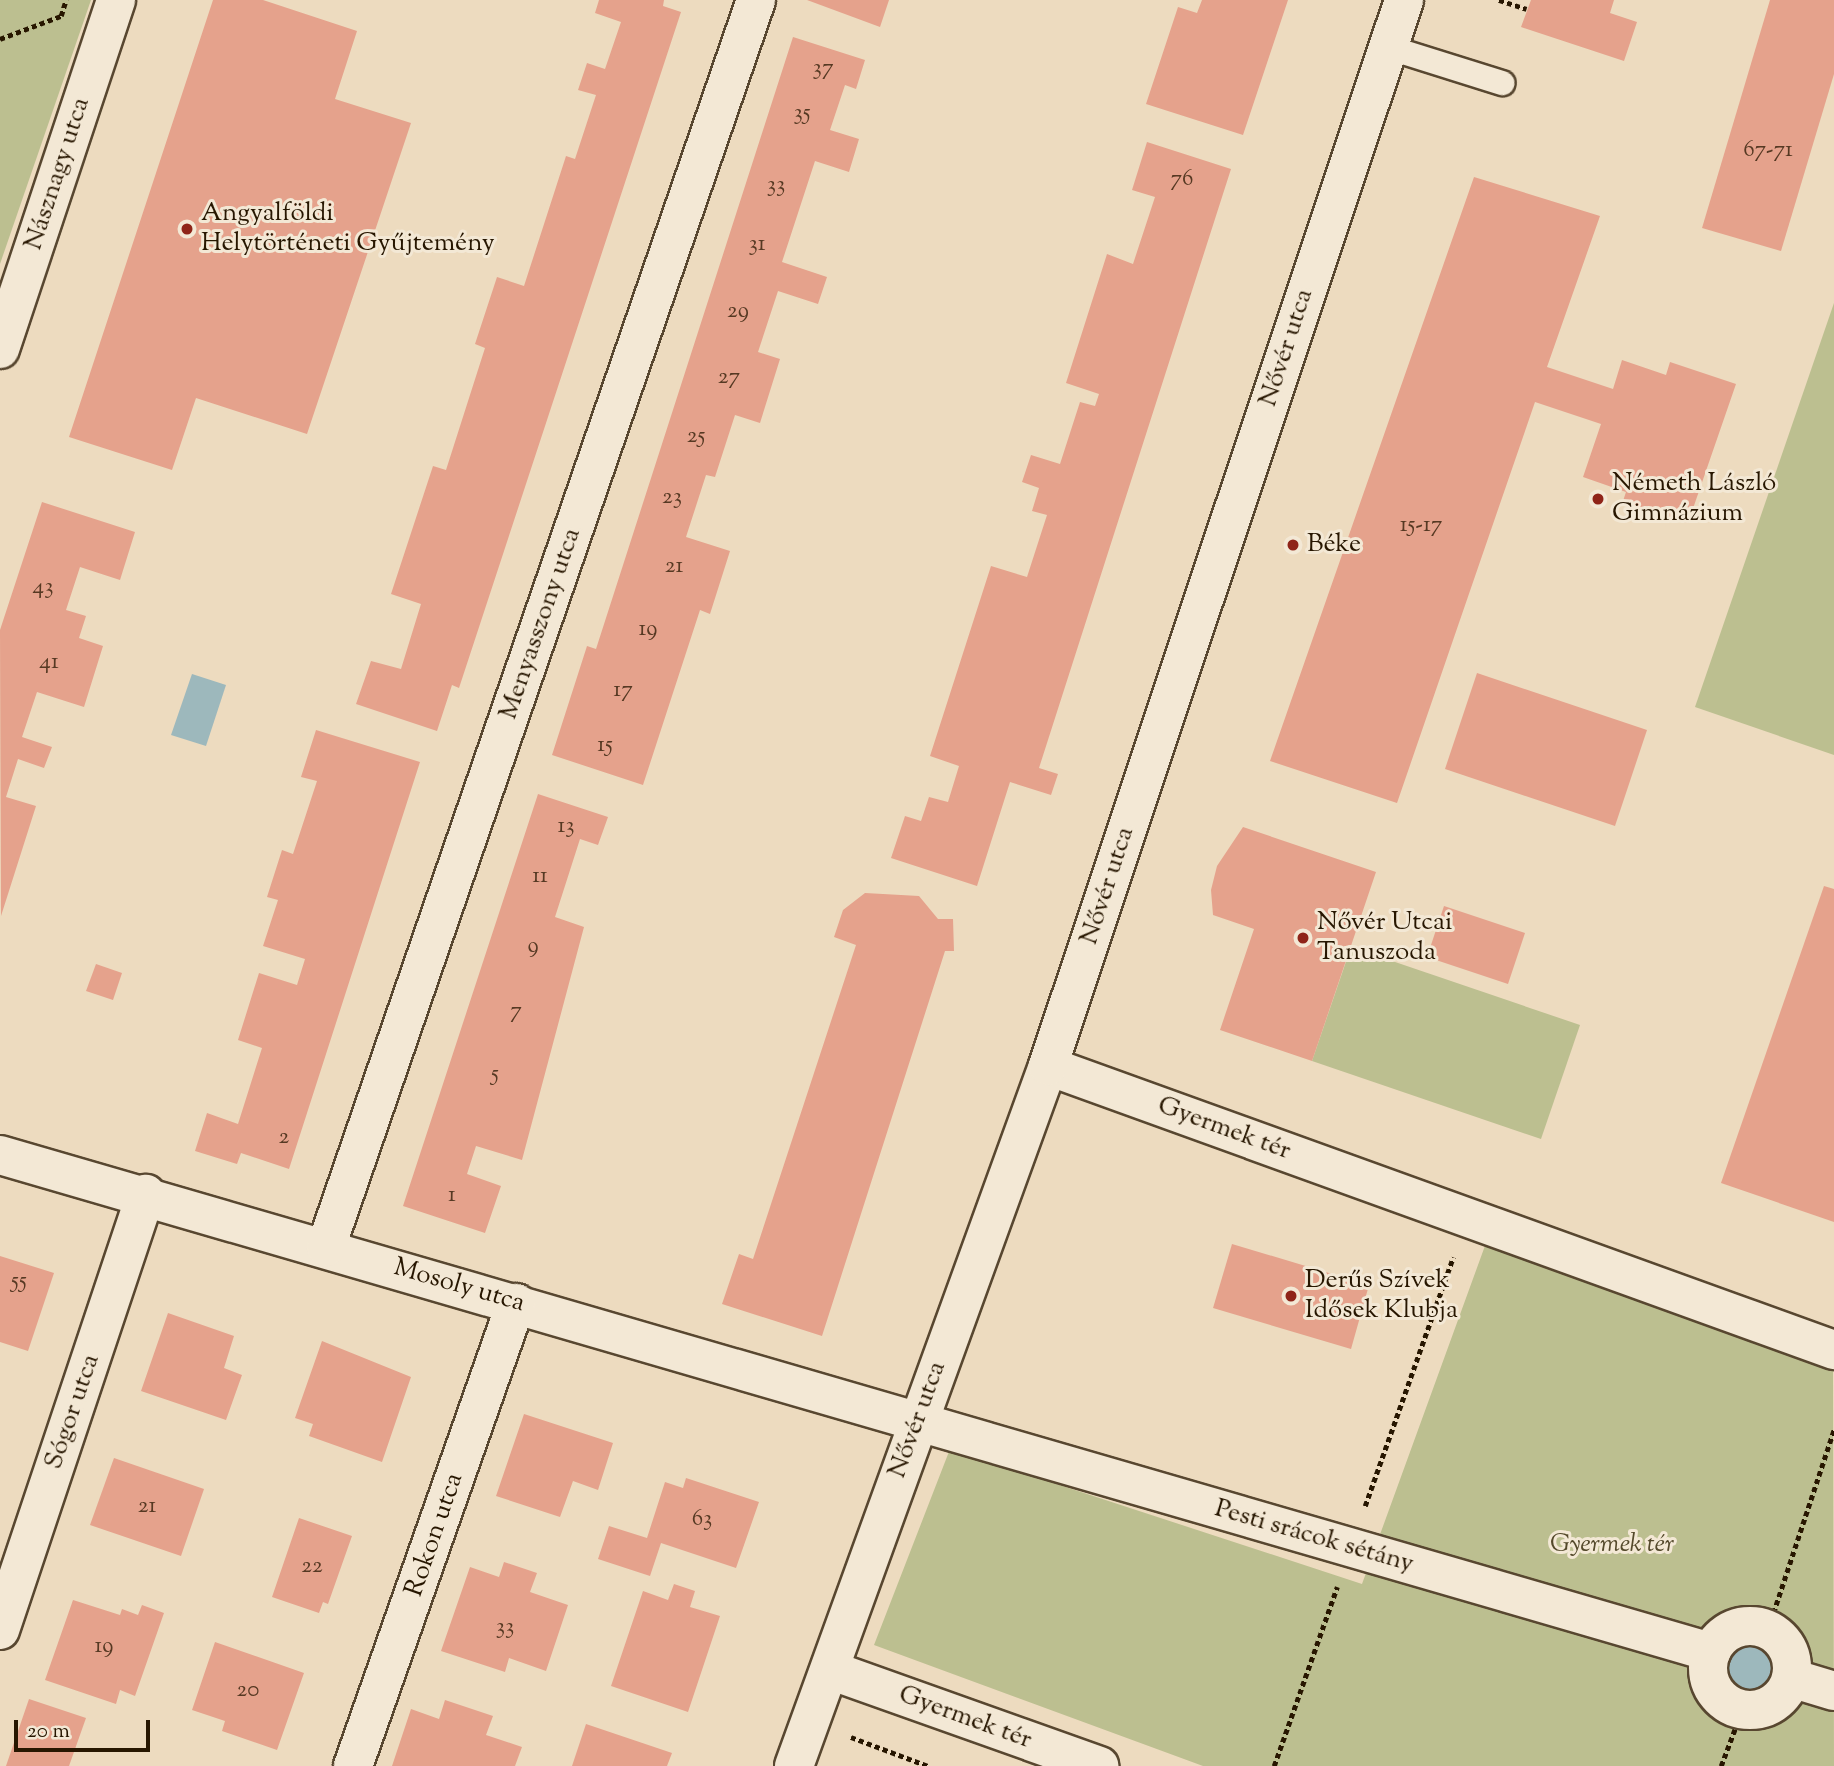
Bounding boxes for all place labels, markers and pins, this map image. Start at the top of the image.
place label: Angyalföldi Helytörténeti Gyűjtemény [201,198,495,260]
marker: Angyalföldi Helytörténeti Gyűjtemény [179,221,195,237]
place label: Németh László Gimnázium [1612,468,1776,530]
marker: Németh László Gimnázium [1590,491,1606,507]
place label: Béke [1307,529,1361,561]
marker: Béke [1285,537,1301,553]
place label: Nővér Utcai Tanuszoda [1317,907,1452,968]
marker: Nővér Utcai Tanuszoda [1295,930,1311,946]
place label: Derűs Szívek Idősek Klubja [1305,1265,1458,1326]
marker: Derűs Szívek Idősek Klubja [1283,1288,1299,1304]

